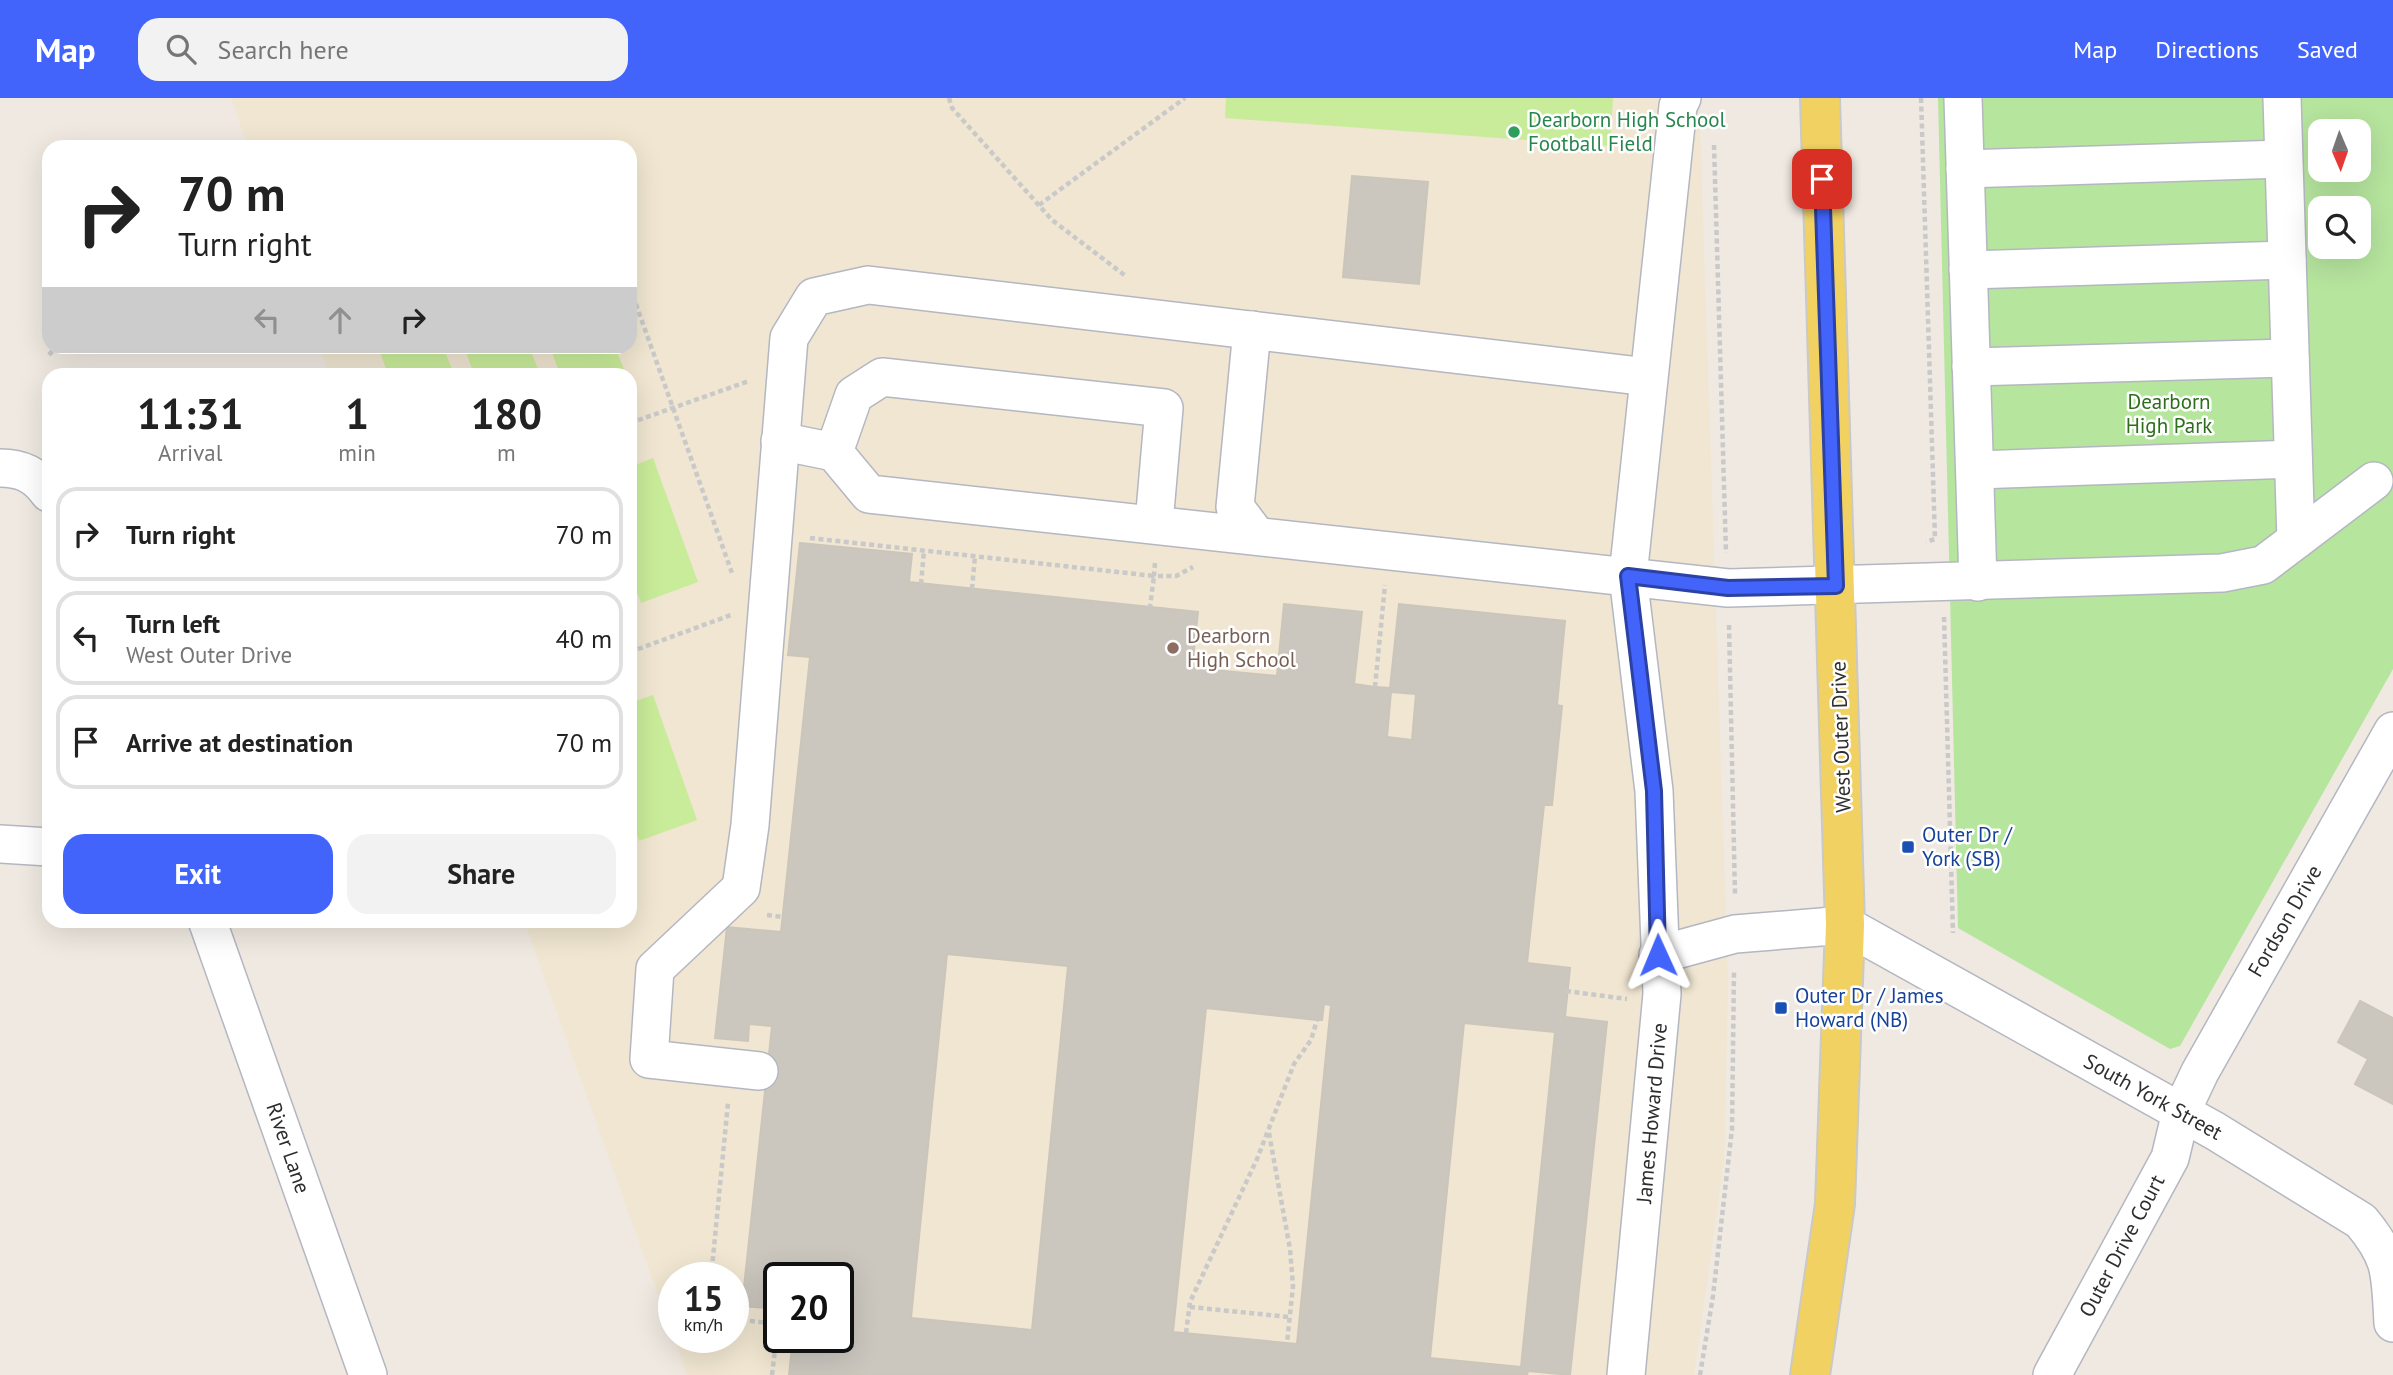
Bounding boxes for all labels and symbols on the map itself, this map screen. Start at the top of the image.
place label: Dearborn High School Football Field [1528,106,1726,157]
north arrow [2308,119,2371,182]
marker: Dearborn High School Football Field [1506,124,1522,140]
pin [1792,149,1852,209]
park label: Dearborn High Park [2126,388,2212,439]
place label: Dearborn High School [1187,622,1296,673]
marker: Dearborn High School [1165,640,1181,656]
street label: West Outer Drive [1824,661,1857,813]
place label: Outer Dr / York (SB) [1922,821,2013,872]
marker: Outer Dr / York (SB) [1900,839,1916,855]
street label: Fordson Drive [2242,860,2327,982]
position arrow [1621,918,1695,992]
place label: Outer Dr / James Howard (NB) [1795,982,1944,1033]
marker: Outer Dr / James Howard (NB) [1773,1000,1789,1016]
street label: James Howard Drive [1630,1022,1673,1205]
street label: South York Street [2079,1047,2227,1146]
street label: River Lane [260,1099,317,1197]
street label: Outer Drive Court [2073,1170,2170,1322]
speed limit sign: 20 [763,1262,854,1353]

